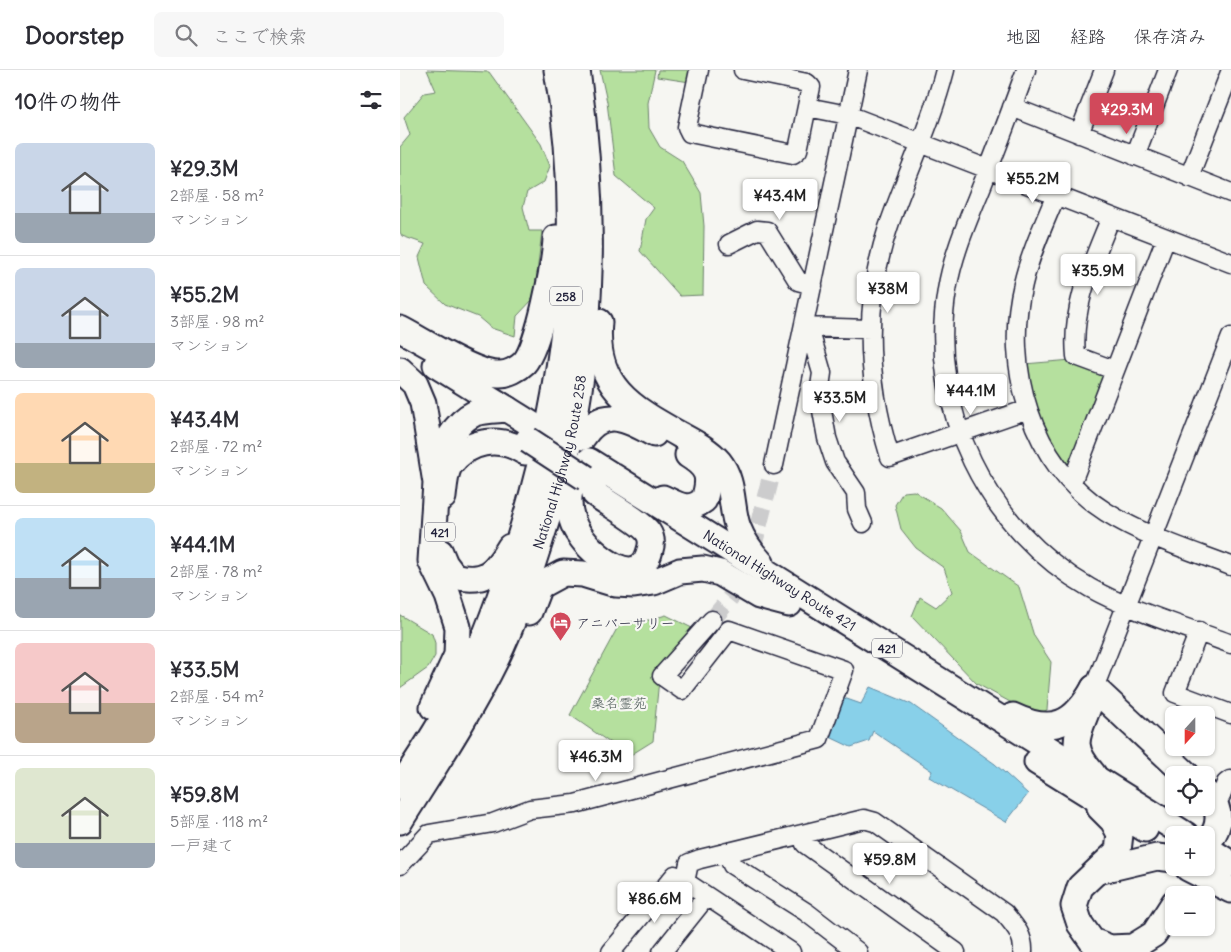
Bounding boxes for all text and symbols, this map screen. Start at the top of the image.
search box [154,12,504,57]
text: Doorstep [25,20,124,50]
icon: search [172,21,200,49]
text: ここで検索 [212,24,307,48]
text: 地図 [1006,25,1042,48]
text: 経路 [1070,25,1106,48]
text: 保存済み [1134,25,1206,48]
icon: filters [357,86,385,114]
text: 10件の物件 [15,88,121,115]
pin: ¥29.3M [1086,92,1168,135]
text: ¥29.3M [1101,99,1153,119]
text: ¥29.3M [170,155,239,182]
pin: ¥55.2M [992,162,1074,204]
icon: home [55,163,115,223]
text: ¥55.2M [1007,168,1059,188]
pin: ¥43.4M [739,178,821,221]
text: 2部屋 · 58 m² [170,185,264,205]
text: ¥43.4M [754,185,806,205]
text: マンション [170,209,249,229]
pin: ¥35.9M [1057,254,1139,296]
text: ¥35.9M [1071,260,1125,280]
pin: ¥38M [858,272,918,314]
text: ¥38M [868,278,908,298]
text: ¥55.2M [170,281,239,308]
road number: 258 [550,287,582,306]
icon: home [55,288,115,348]
text: 3部屋 · 98 m² [170,311,265,331]
text: マンション [170,335,249,355]
street label: National Highway Route 258 [529,374,590,551]
pin: ¥44.1M [930,374,1012,416]
pin: ¥33.5M [799,380,881,423]
text: ¥44.1M [946,380,996,400]
text: ¥33.5M [813,387,867,407]
text: ¥43.4M [170,406,240,433]
icon: home [55,413,115,473]
text: 2部屋 · 72 m² [170,436,262,456]
text: マンション [170,460,249,480]
road number: 421 [425,522,455,542]
street label: National Highway Route 421 [700,526,859,635]
text: ¥44.1M [170,531,235,558]
icon: home [55,538,115,598]
text: 2部屋 · 78 m² [170,561,263,581]
text: マンション [170,585,249,605]
hotel icon: アニバーサリー [548,611,572,642]
place label: アニバーサリー [576,614,675,632]
road number: 421 [872,638,902,658]
text: ¥33.5M [170,656,240,683]
icon: home [55,663,115,723]
text: 2部屋 · 54 m² [170,686,264,706]
park label: 桑名霊苑 [591,694,647,712]
north arrow [1165,706,1215,756]
map controls [1165,706,1215,936]
text: マンション [170,710,249,730]
pin: ¥46.3M [555,740,637,782]
text: ¥46.3M [569,746,623,766]
button: locate [1165,766,1215,816]
text: ¥59.8M [170,781,240,808]
icon: home [55,788,115,848]
text: 5部屋 · 118 m² [170,811,268,831]
button: + [1165,826,1215,876]
text: 一戸建て [170,835,234,855]
pin: ¥59.8M [849,842,931,885]
text: ¥59.8M [864,849,916,869]
pin: ¥86.6M [614,882,696,924]
button: − [1165,886,1215,936]
text: ¥86.6M [628,888,682,908]

